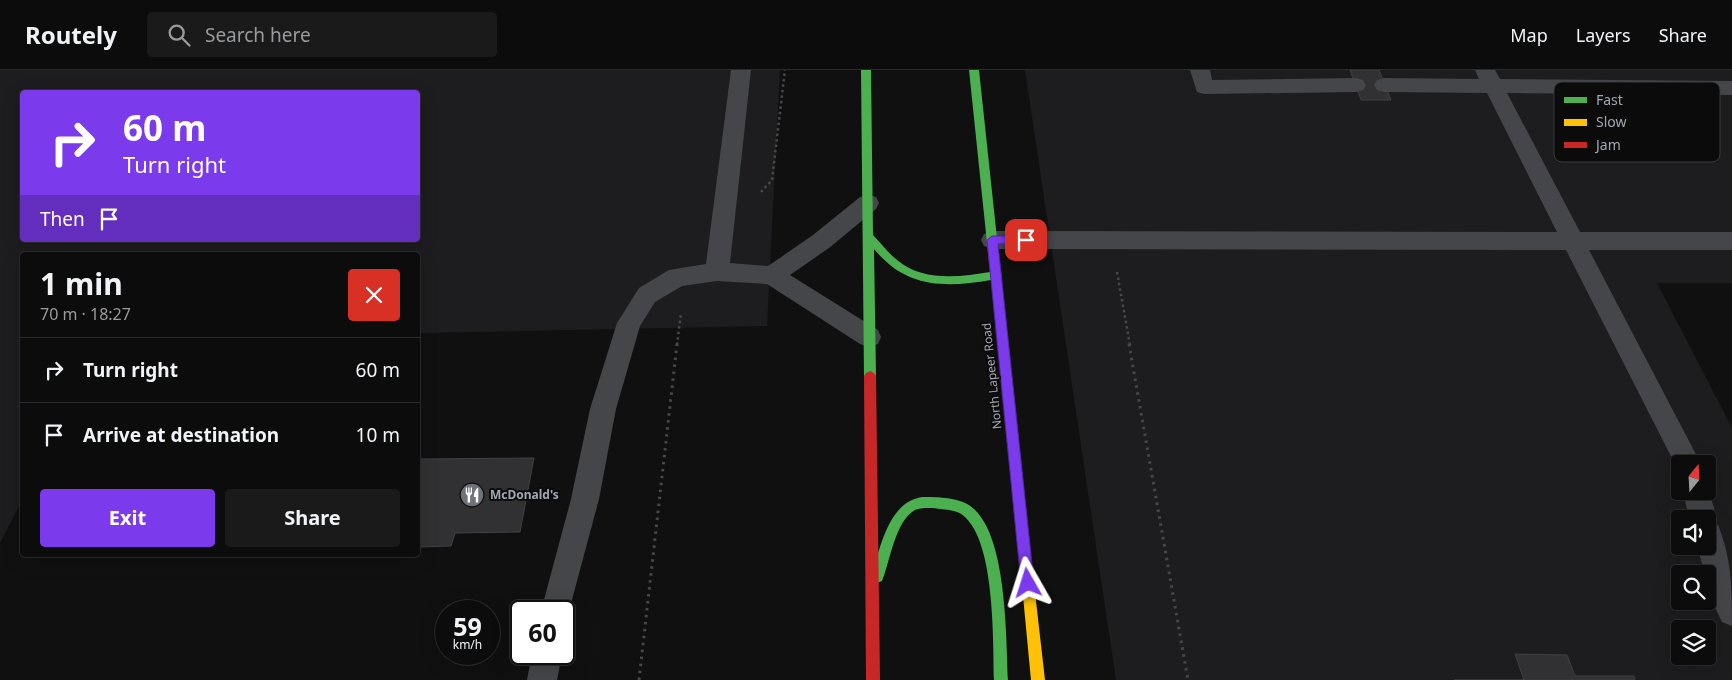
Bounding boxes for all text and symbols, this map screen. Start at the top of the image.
search box [147,12,497,57]
text: Routely [25,18,117,51]
icon: search [165,21,193,49]
text: Search here [205,22,311,48]
text: Map [1510,23,1548,47]
text: Layers [1576,23,1631,47]
text: Share [1659,23,1707,47]
legend [1554,82,1720,162]
text: Fast [1596,90,1623,109]
text: 60 m [123,104,206,151]
icon: right [40,110,105,175]
text: Slow [1596,112,1627,131]
text: Jam [1594,135,1621,154]
text: Turn right [123,149,226,179]
icon: arrive [95,205,123,233]
text: Then [40,206,85,232]
pin [1005,219,1047,261]
icon: arrive [1012,226,1040,254]
text: 1 min [40,263,123,304]
button: close [348,269,400,321]
text: 70 m · 18:27 [40,303,131,325]
street label: North Lapeer Road [977,322,1006,430]
icon: right [40,356,68,384]
text: Turn right [83,357,178,383]
text: 60 m [356,357,400,383]
icon: arrive [40,421,68,449]
text: Arrive at destination [83,422,279,448]
text: 10 m [356,422,400,448]
north arrow [1671,455,1716,500]
map controls [1671,455,1716,665]
restaurant icon: McDonald's [459,482,485,508]
place label: McDonald's [490,486,559,503]
button: Exit [40,489,215,547]
button: Share [225,489,400,547]
button: sound [1671,510,1716,555]
position arrow [1001,556,1053,608]
button: search [1671,565,1716,610]
speed limit sign: 60 [510,600,575,665]
text: 59 [453,609,482,643]
button: layers [1671,620,1716,665]
text: km/h [453,636,482,653]

